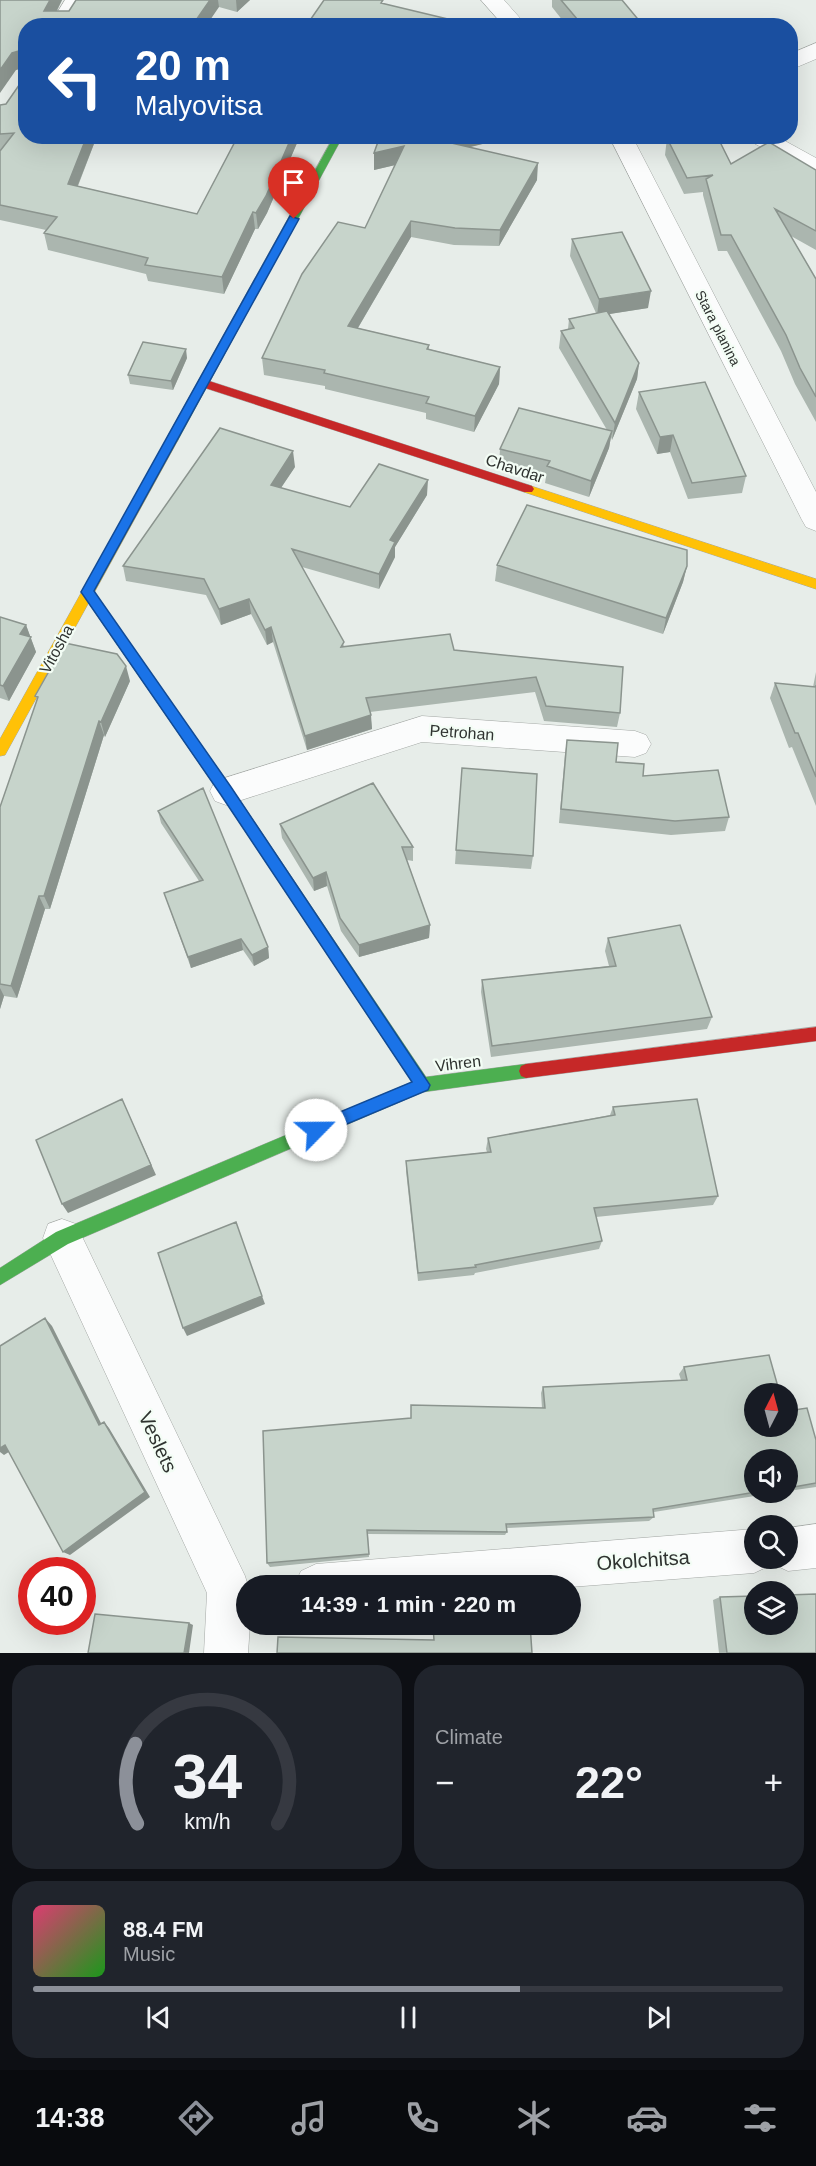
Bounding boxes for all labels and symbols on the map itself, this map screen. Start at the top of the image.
pin [268,157,319,219]
street label: Stara planina [692,288,744,369]
street label: Chavdar [483,451,547,486]
street label: Vitosha [36,622,77,677]
street label: Petrohan [429,722,495,743]
street label: Vihren [434,1052,482,1075]
position arrow [284,1098,348,1162]
north arrow [744,1383,798,1437]
street label: Veslets [134,1408,182,1476]
street label: Okolchitsa [596,1546,691,1574]
speed limit sign: 40 [18,1557,96,1635]

